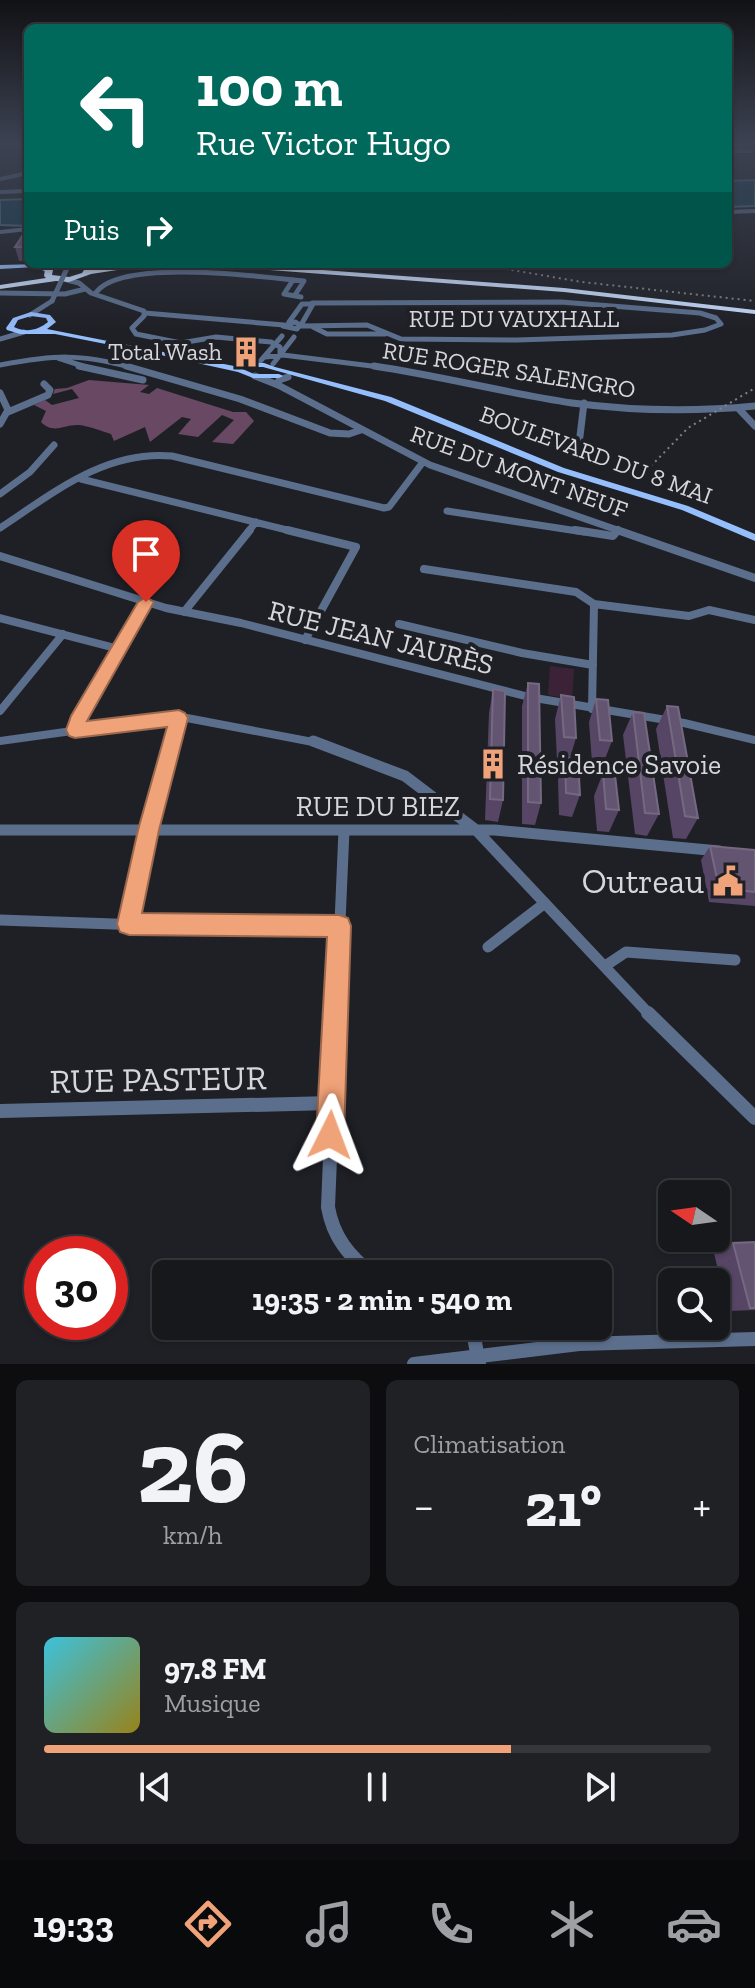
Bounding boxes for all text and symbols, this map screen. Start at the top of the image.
text: 100 m [196,53,343,120]
icon: left [64,56,168,160]
text: Rue Victor Hugo [196,121,451,164]
icon: right [136,208,180,252]
text: Puis [64,212,120,248]
street label: RUE DU VAUXHALL [409,304,619,333]
building icon: Total Wash [229,335,263,369]
street label: RUE ROGER SALENGRO [381,335,638,404]
place label: Total Wash [108,337,223,366]
street label: BOULEVARD DU 8 MAI [476,399,716,510]
street label: RUE DU MONT NEUF [407,419,632,524]
pin [112,520,180,602]
icon: arrive [124,532,168,576]
street label: RUE JEAN JAURÈS [265,594,497,681]
building icon: Résidence Savoie [476,747,510,781]
place label: Résidence Savoie [517,748,721,781]
street label: RUE DU BIEZ [296,790,460,823]
place label: Outreau [582,861,704,902]
public building icon: Outreau [711,864,745,898]
street label: RUE PASTEUR [49,1057,267,1102]
position arrow [288,1093,372,1177]
north arrow [658,1180,730,1252]
map controls [658,1180,730,1340]
speed limit sign: 30 [24,1236,128,1340]
button: search [658,1268,730,1340]
text: 19:35 · 2 min · 540 m [252,1282,512,1318]
text: 26 [137,1404,249,1529]
text: Climatisation [414,1428,566,1460]
text: 21° [525,1469,602,1541]
text: − [414,1479,434,1532]
text: + [692,1479,711,1532]
text: km/h [163,1519,222,1551]
text: 97.8 FM [164,1651,266,1687]
text: Musique [164,1687,260,1719]
icon: previous [133,1765,177,1809]
icon: pause [355,1765,399,1809]
icon: next [578,1765,622,1809]
icon: directions [180,1896,236,1952]
icon: music [301,1896,357,1952]
icon: phone [423,1896,479,1952]
icon: climate [544,1896,600,1952]
icon: car [666,1896,722,1952]
text: 19:33 [33,1903,114,1946]

